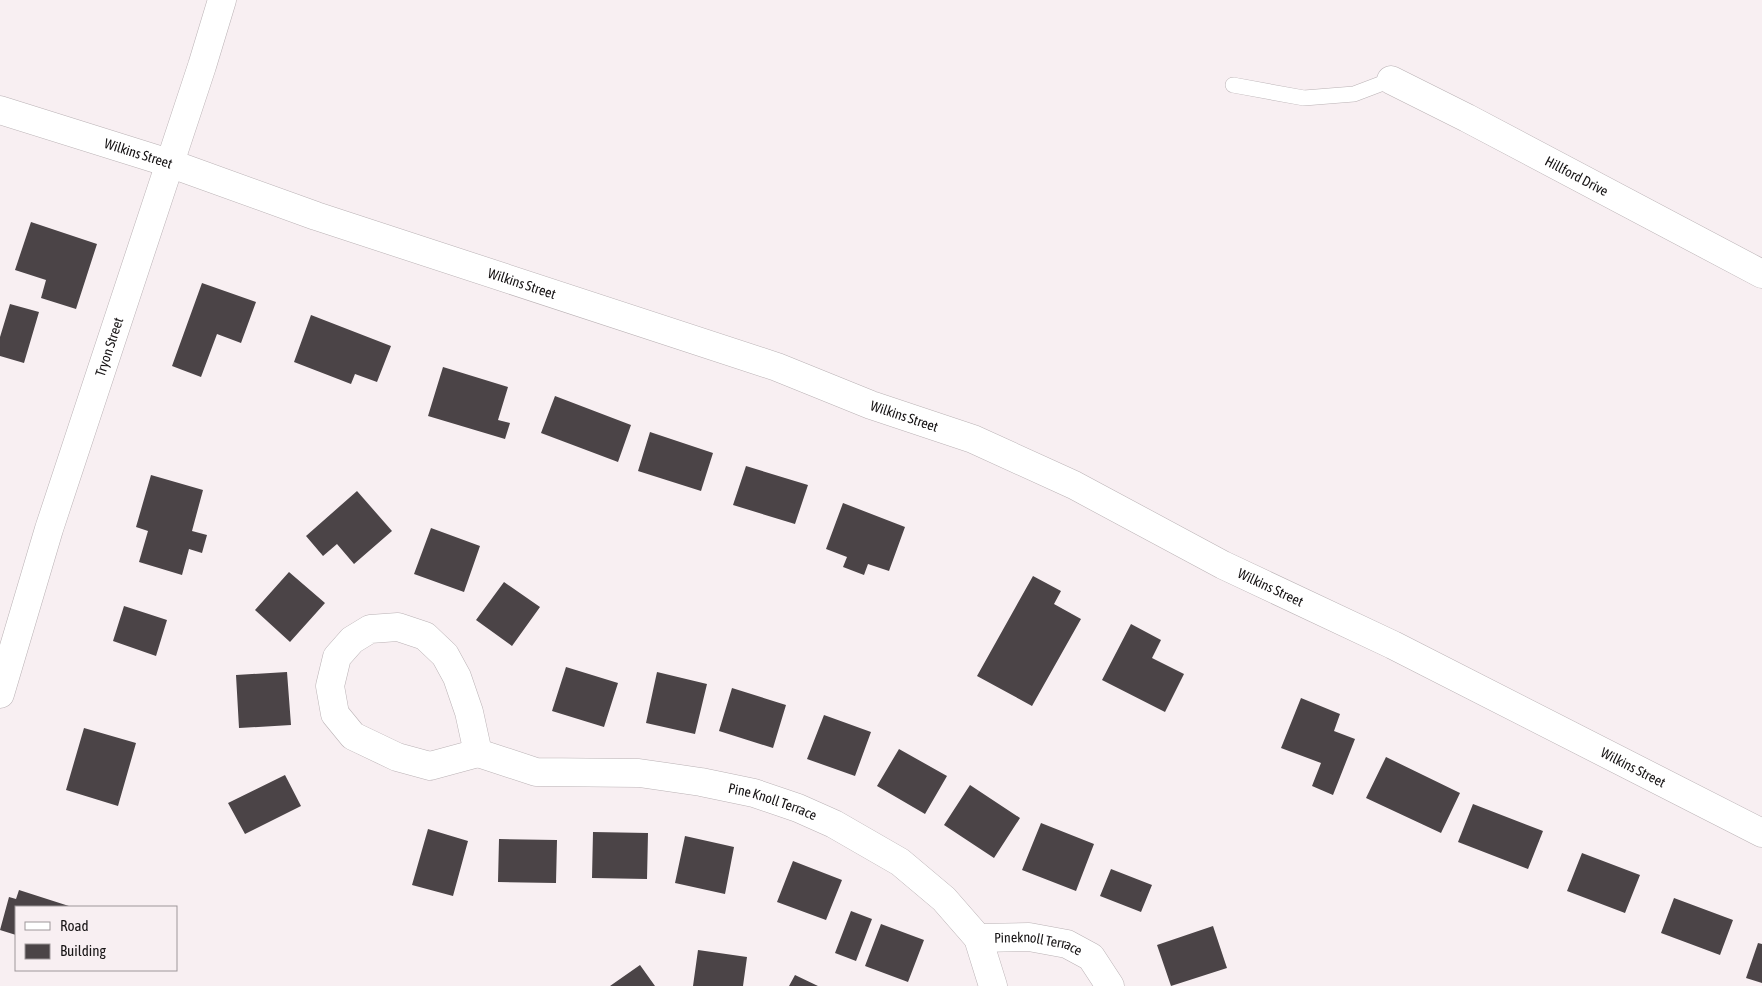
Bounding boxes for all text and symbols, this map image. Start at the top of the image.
street label: Wilkins Street [102,135,175,172]
street label: Hillford Drive [1542,153,1611,199]
street label: Wilkins Street [486,265,558,302]
street label: Tryon Street [92,315,126,378]
street label: Wilkins Street [868,397,940,435]
street label: Wilkins Street [1235,565,1306,610]
street label: Wilkins Street [1598,744,1668,791]
street label: Pine Knoll Terrace [727,780,819,823]
legend [15,906,178,971]
text: Road [60,917,89,934]
street label: Pineknoll Terrace [994,929,1085,959]
text: Building [60,942,106,959]

